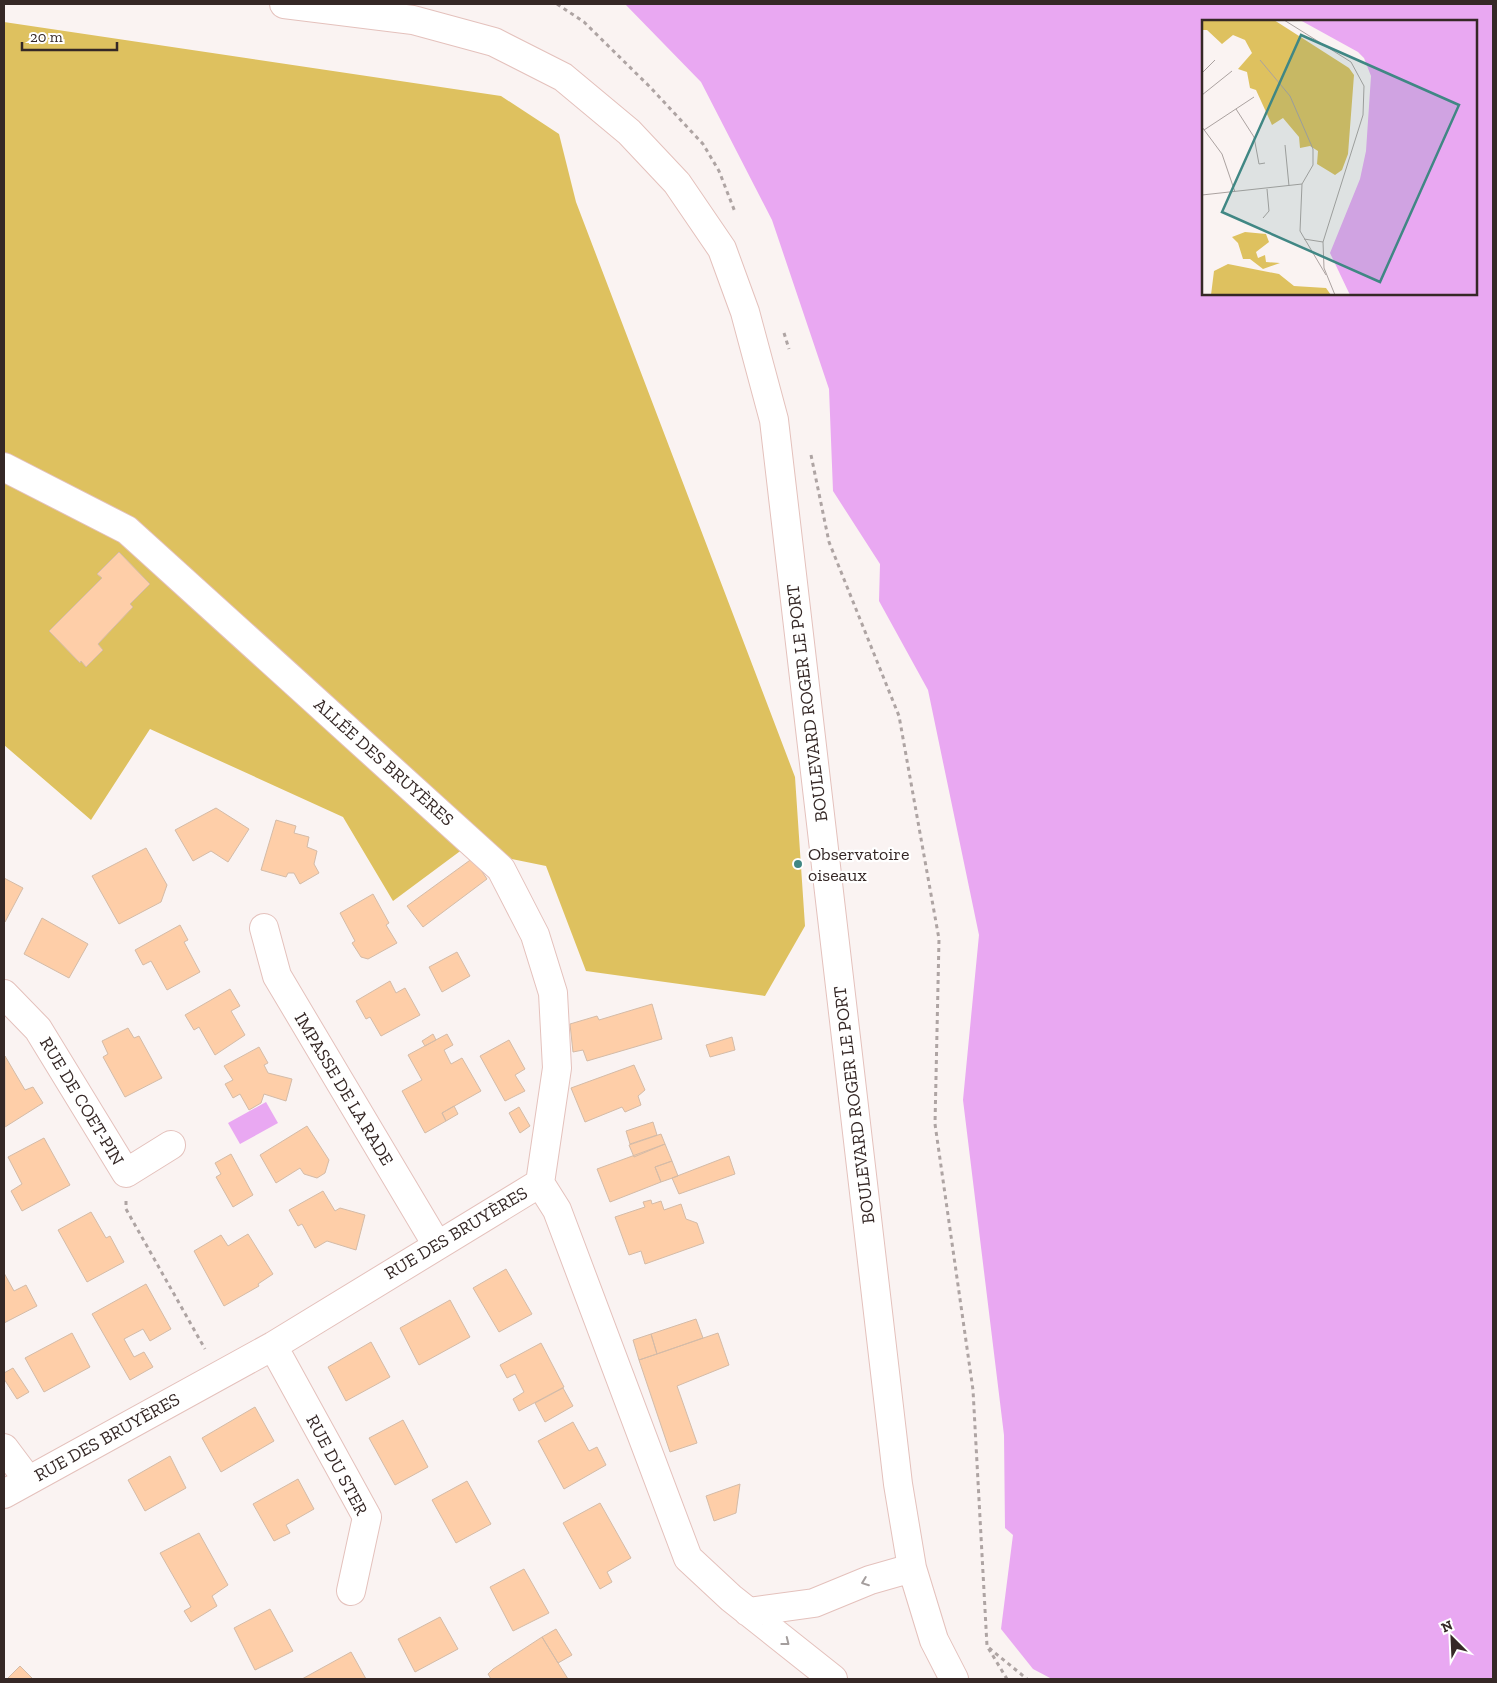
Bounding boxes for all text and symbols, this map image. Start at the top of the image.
scale bar [22,20,118,52]
inset map [1202,20,1477,295]
text: 20 m [30,28,63,46]
street label: BOULEVARD ROGER LE PORT [782,583,832,823]
street label: ALLÉE DES BRUYÈRES [309,693,459,831]
place label: Observatoire oiseaux [808,843,909,886]
marker: Observatoire oiseaux [792,858,804,870]
street label: BOULEVARD ROGER LE PORT [829,985,879,1225]
street label: IMPASSE DE LA RADE [290,1009,398,1169]
street label: RUE DE COET-PIN [35,1033,129,1169]
street label: RUE DES BRUYÈRES [381,1182,531,1284]
street label: RUE DES BRUYÈRES [30,1388,184,1486]
street label: RUE DU STER [301,1411,373,1519]
one-way arrow [861,1576,870,1586]
north arrow [1427,1613,1477,1663]
text: N [1439,1617,1456,1637]
one-way arrow [780,1637,789,1645]

